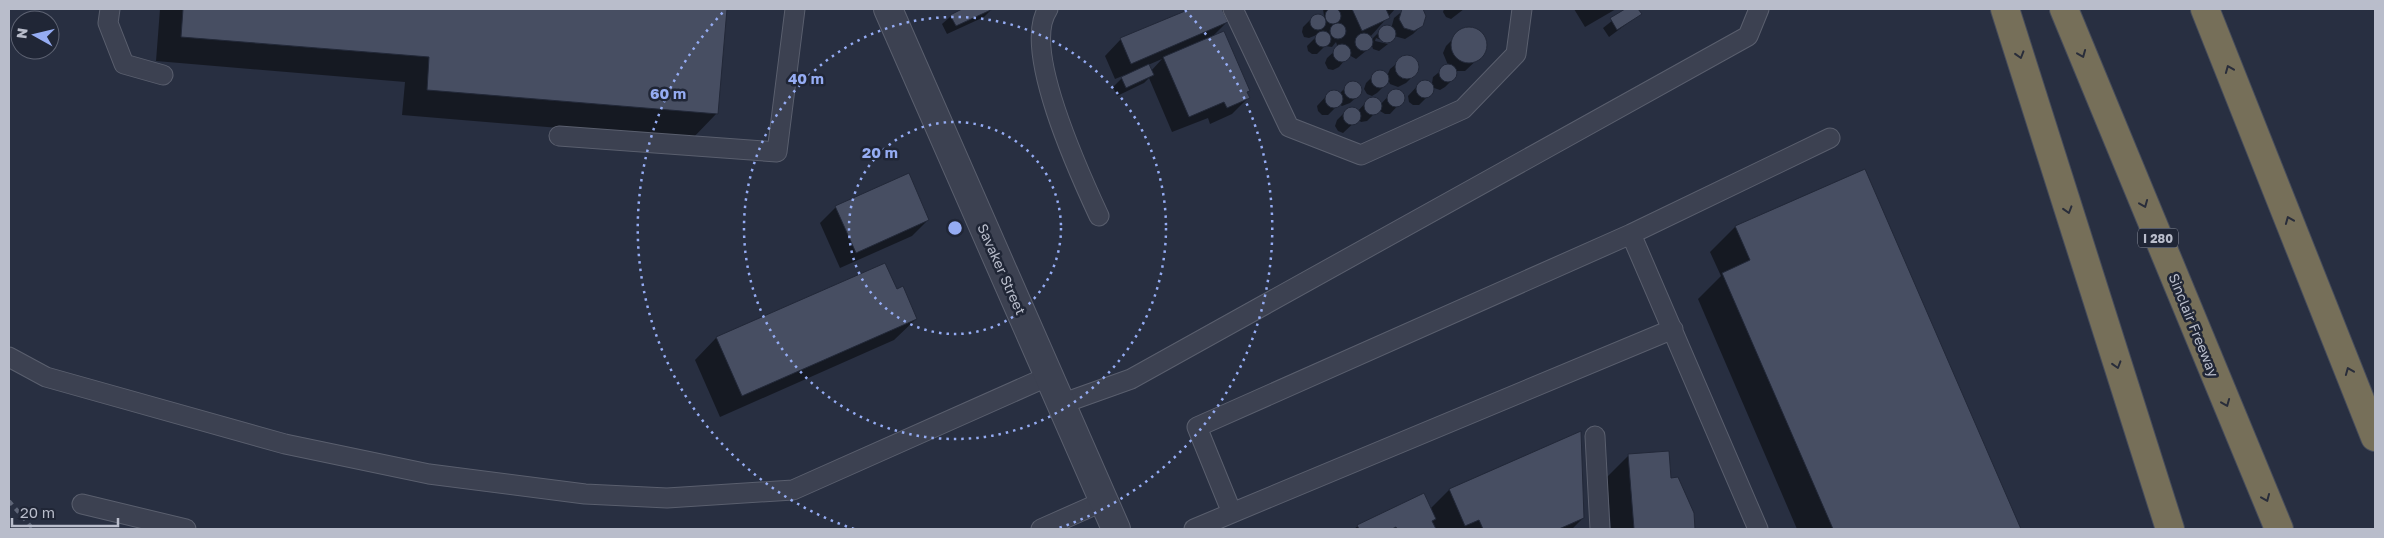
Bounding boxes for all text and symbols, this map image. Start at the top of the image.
north arrow [10,10,60,60]
text: N [12,27,31,40]
one-way arrow [2076,49,2087,58]
one-way arrow [2014,51,2024,59]
one-way arrow [2224,65,2235,74]
text: 40 m [788,69,824,87]
text: 60 m [650,84,686,102]
text: 20 m [862,143,898,161]
one-way arrow [2138,199,2149,208]
one-way arrow [2063,206,2073,214]
one-way arrow [2284,216,2295,225]
centre of rings [946,219,964,237]
street label: Savaker Street [974,221,1030,317]
road number: I 280 [2138,228,2178,248]
street label: Sinclair Freeway [2165,271,2223,379]
one-way arrow [2112,361,2122,369]
one-way arrow [2344,367,2355,376]
one-way arrow [2220,398,2231,407]
one-way arrow [2259,493,2270,502]
scale bar [12,496,119,528]
text: 20 m [20,503,55,521]

